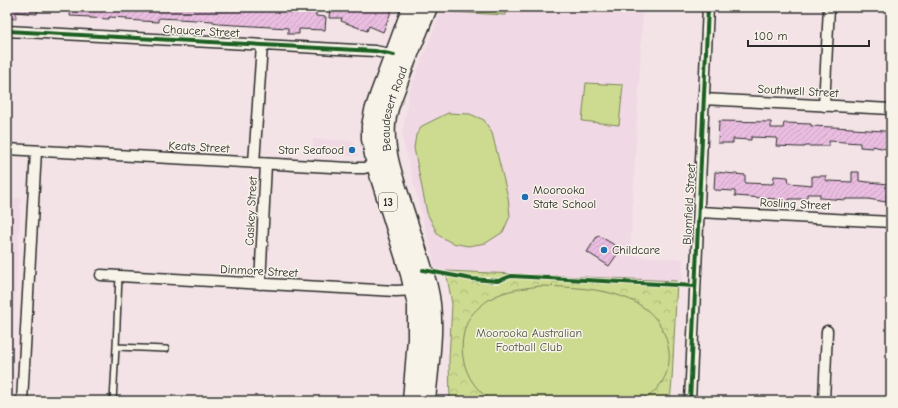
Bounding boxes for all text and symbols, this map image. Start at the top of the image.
street label: Chaucer Street [162,22,240,40]
scale bar [748,22,869,48]
text: 100 m [754,29,787,43]
street label: Beaudesert Road [379,64,410,152]
street label: Southwell Street [757,82,839,100]
street label: Keats Street [168,138,231,156]
place label: Star Seafood [278,143,344,157]
marker: Star Seafood [347,145,357,155]
street label: Blomfield Street [680,162,698,245]
street label: Caskey Street [242,175,260,246]
place label: Moorooka State School [533,183,596,211]
marker: Moorooka State School [520,192,530,202]
road number: 13 [379,193,397,211]
street label: Rosling Street [759,195,831,213]
place label: Childcare [612,243,660,257]
marker: Childcare [599,245,609,255]
street label: Dinmore Street [220,262,299,280]
park label: Moorooka Australian Football Club [476,326,582,354]

